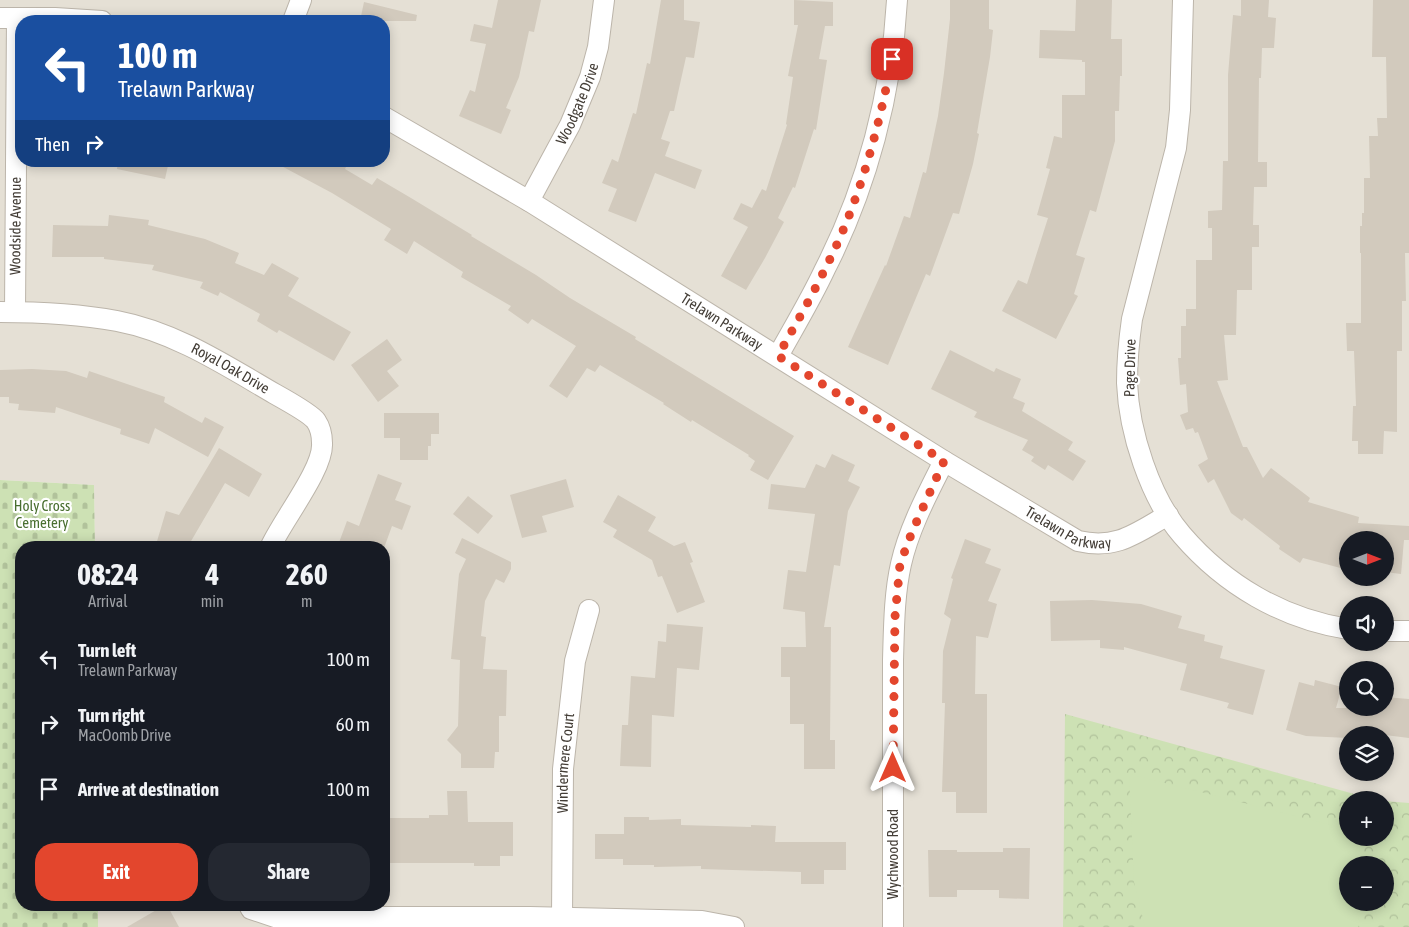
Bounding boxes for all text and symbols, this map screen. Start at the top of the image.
icon: left [35,35,100,100]
text: 100 m [118,35,197,75]
pin [871,38,913,80]
icon: arrive [878,45,906,73]
street label: Woodgate Drive [552,61,601,147]
text: Trelawn Parkway [118,76,255,102]
icon: right [80,130,108,158]
text: Then [35,133,70,155]
street label: Woodside Avenue [6,177,24,275]
street label: Trelawn Parkway [678,289,766,353]
street label: Royal Oak Drive [189,339,273,397]
street label: Page Drive [1120,339,1139,397]
park label: Holy Cross Cemetery [14,497,70,531]
street label: Trelawn Parkway [1022,503,1112,552]
north arrow [1339,531,1394,586]
map controls [1339,531,1394,911]
text: 08:24 [77,557,139,591]
text: 4 [205,557,219,591]
text: 260 [286,557,328,591]
text: Arrival [88,592,127,610]
text: min [201,592,224,610]
text: m [301,592,313,610]
button: sound [1339,596,1394,651]
text: Turn left [78,639,136,661]
icon: left [35,645,63,673]
text: 100 m [327,648,370,670]
text: Trelawn Parkway [78,661,177,679]
button: search [1339,661,1394,716]
text: Turn right [78,704,145,726]
icon: right [35,710,63,738]
street label: Windermere Court [554,712,577,813]
text: 60 m [336,713,370,735]
text: MacOomb Drive [78,726,171,744]
button: layers [1339,726,1394,781]
position arrow [866,741,918,793]
icon: arrive [35,775,63,803]
text: Arrive at destination [78,778,219,800]
text: 100 m [327,778,370,800]
button: + [1339,791,1394,846]
street label: Wychwood Road [884,809,901,899]
button: Exit [35,843,198,901]
button: Share [208,843,370,901]
button: − [1339,856,1394,911]

